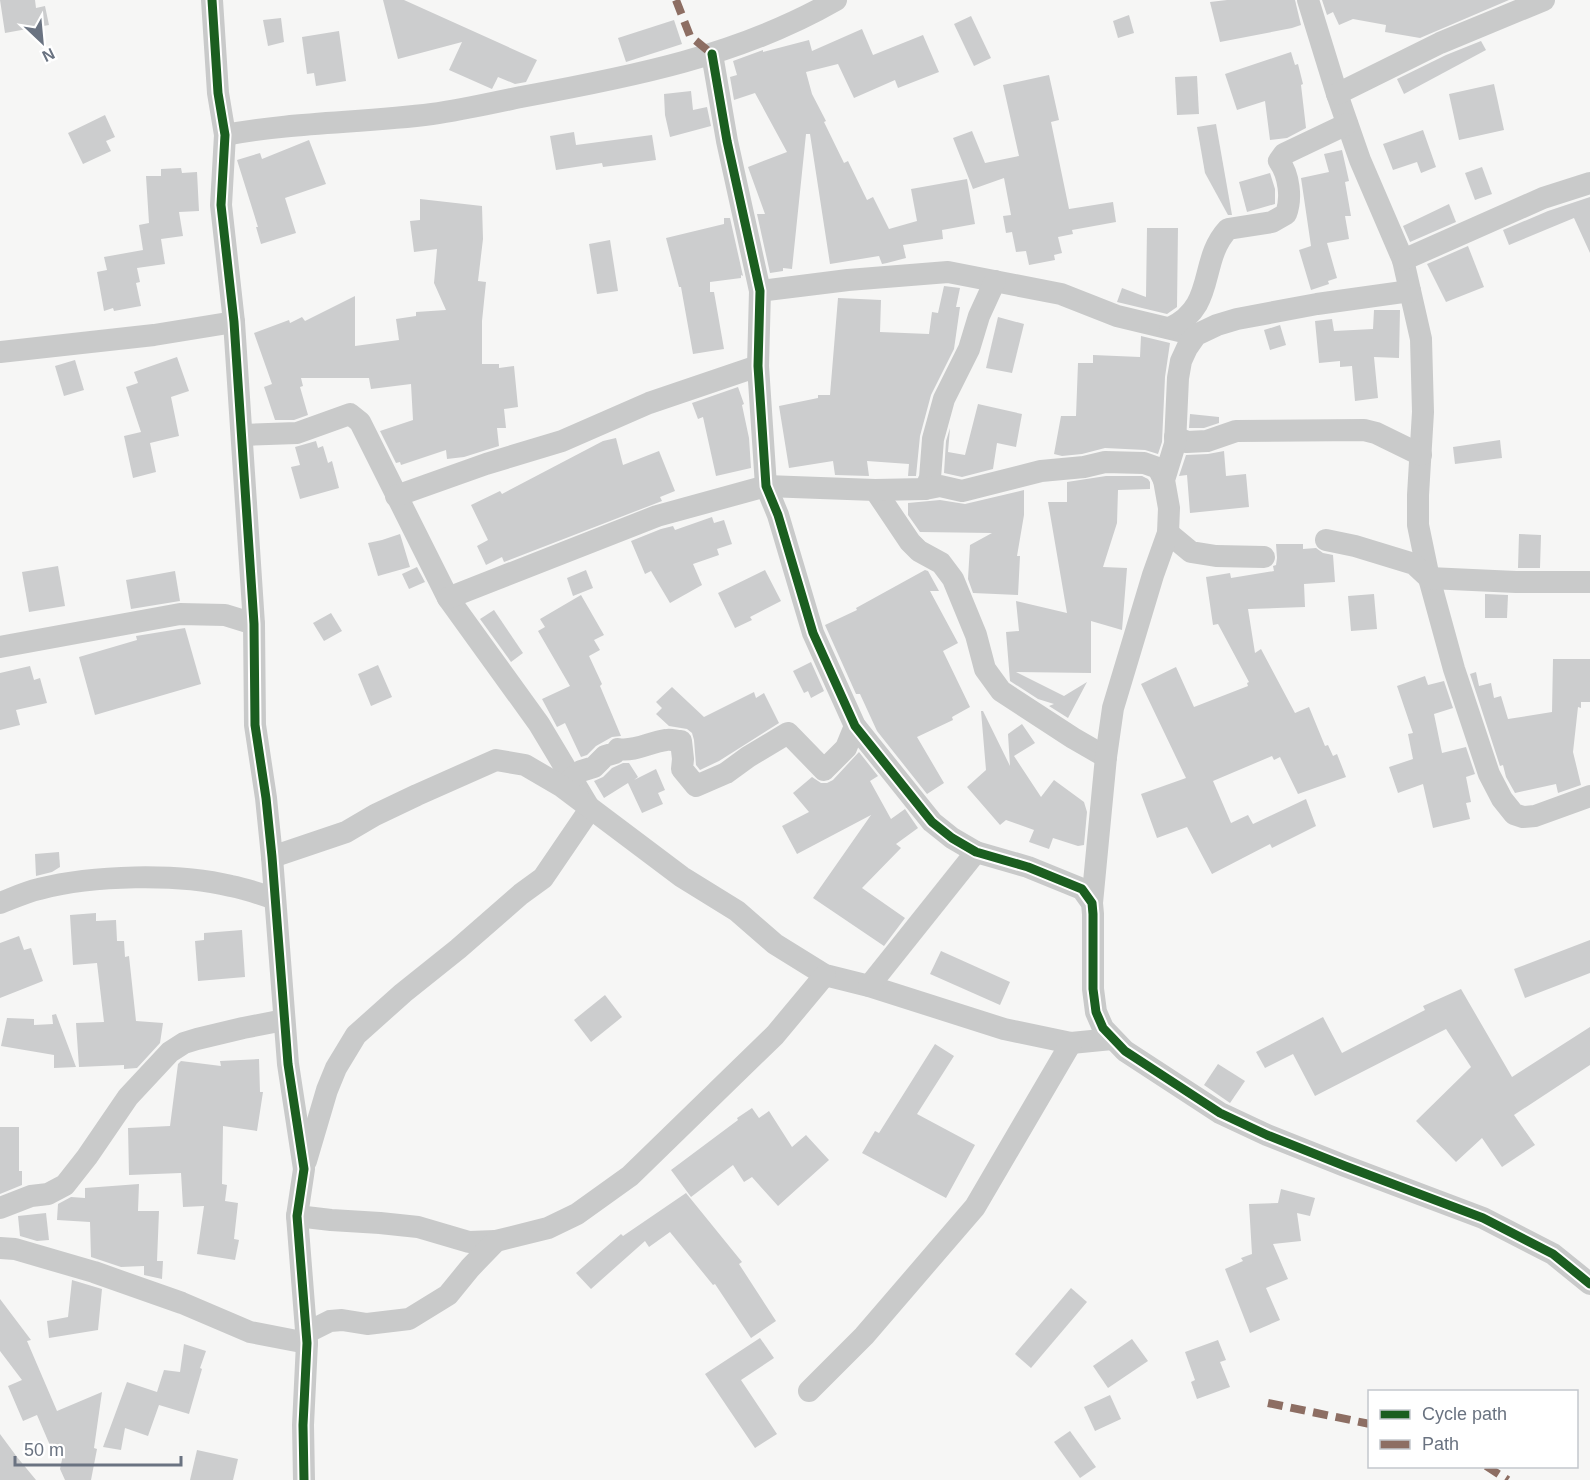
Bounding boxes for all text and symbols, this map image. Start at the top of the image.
north arrow [12,12,72,72]
text: N [39,45,57,65]
legend [1368,1390,1578,1468]
text: Cycle path [1422,1404,1507,1424]
scale bar [15,1429,182,1467]
text: Path [1422,1434,1459,1454]
text: 50 m [24,1440,64,1460]

